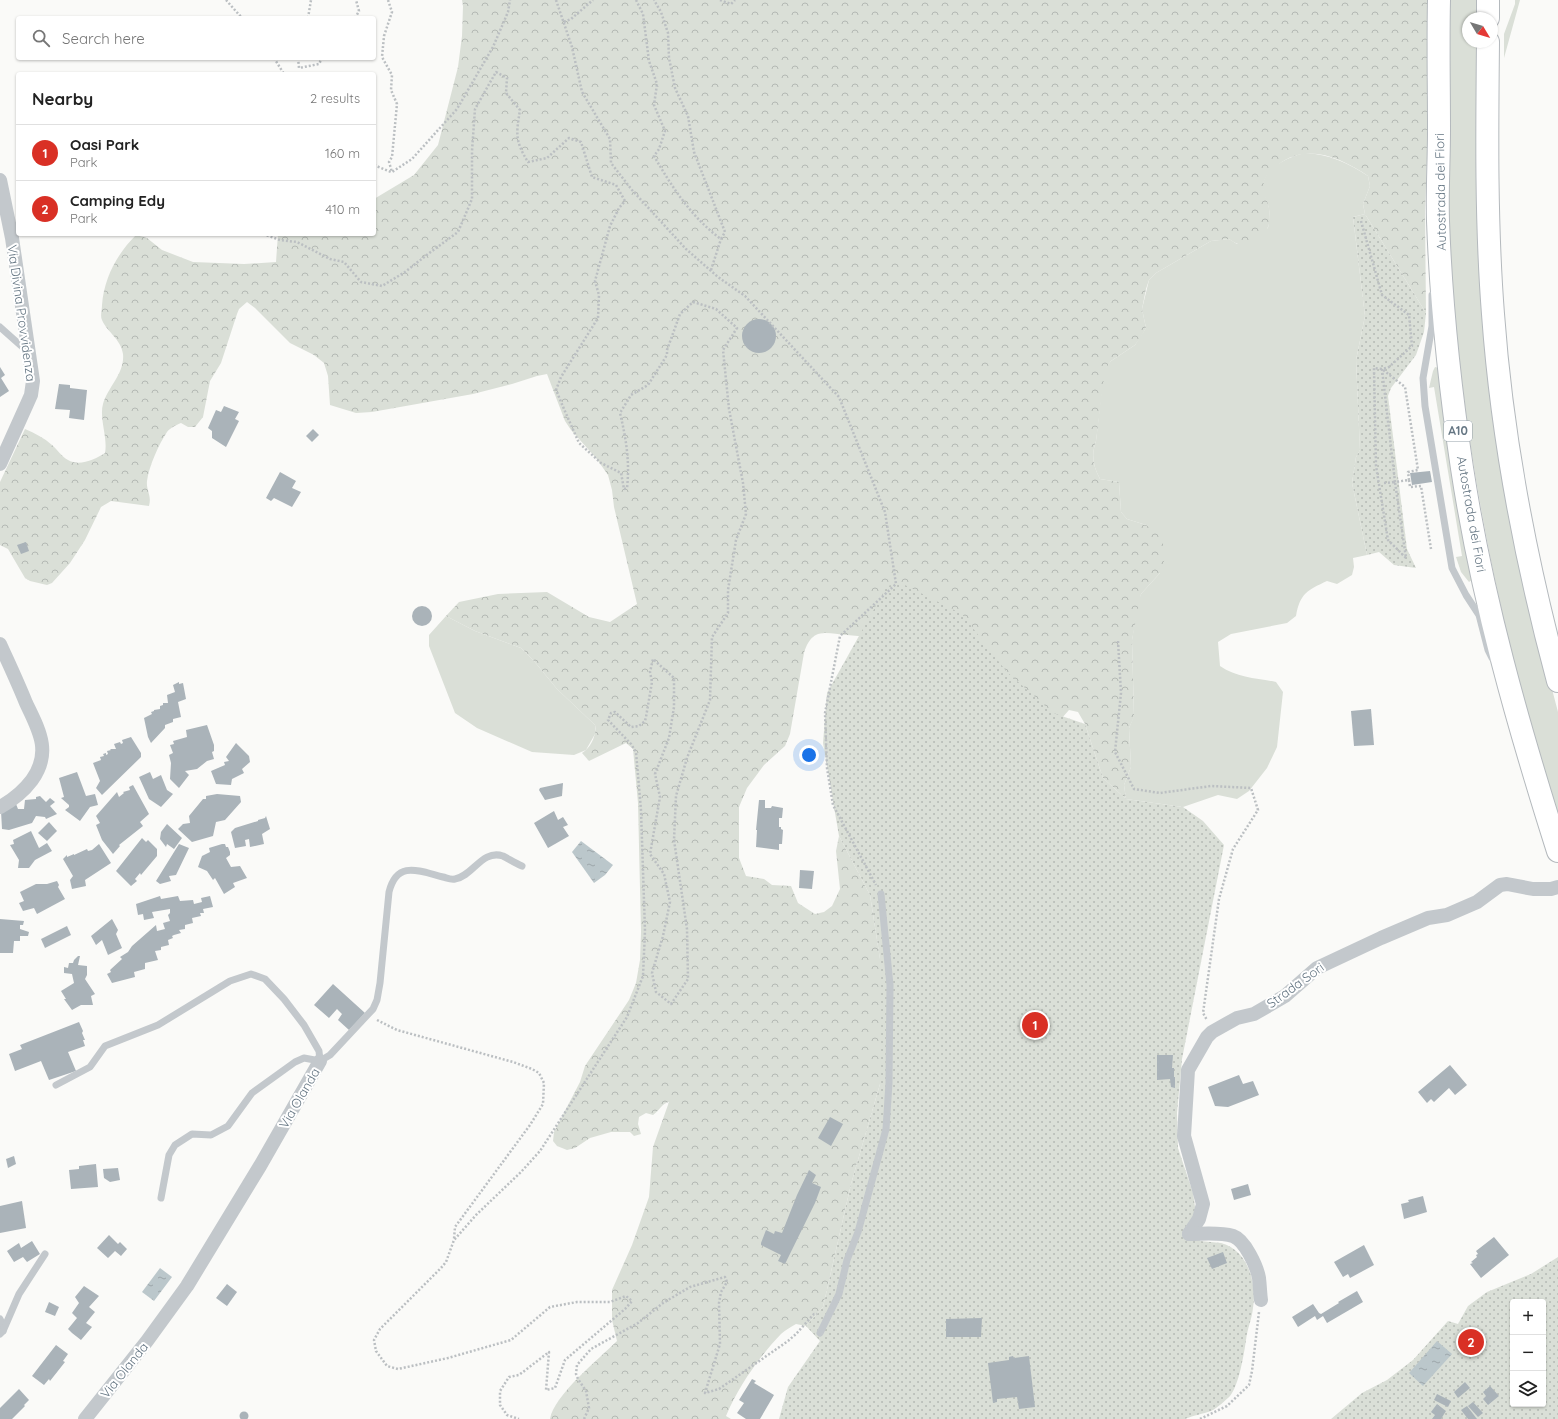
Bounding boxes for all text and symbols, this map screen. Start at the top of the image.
north arrow [1462,12,1498,48]
search box [16,16,376,60]
icon: search [30,27,52,49]
text: Search here [62,29,145,48]
text: Nearby [32,88,93,109]
text: 2 results [310,90,360,106]
street label: Autostrada dei Fiori [1431,133,1449,251]
text: Oasi Park [70,135,139,154]
text: 1 [42,145,48,161]
text: 160 m [325,145,360,161]
text: Park [70,154,98,170]
text: Camping Edy [70,191,165,210]
text: 2 [41,201,49,217]
text: 410 m [325,201,360,217]
text: Park [70,210,98,226]
street label: Via Divina Provvidenza [4,244,40,382]
road number: A10 [1444,421,1472,441]
street label: Autostrada dei Fiori [1454,455,1490,573]
your location [799,745,819,765]
street label: Strada Sori [1263,959,1327,1011]
pin: 1 [1022,1010,1048,1040]
street label: Via Olanda [275,1065,323,1131]
map controls [1510,1299,1546,1407]
button: + [1510,1299,1546,1335]
pin: 2 [1458,1327,1484,1357]
button: − [1510,1335,1546,1371]
street label: Via Olanda [97,1339,151,1401]
button: layers [1510,1371,1546,1407]

